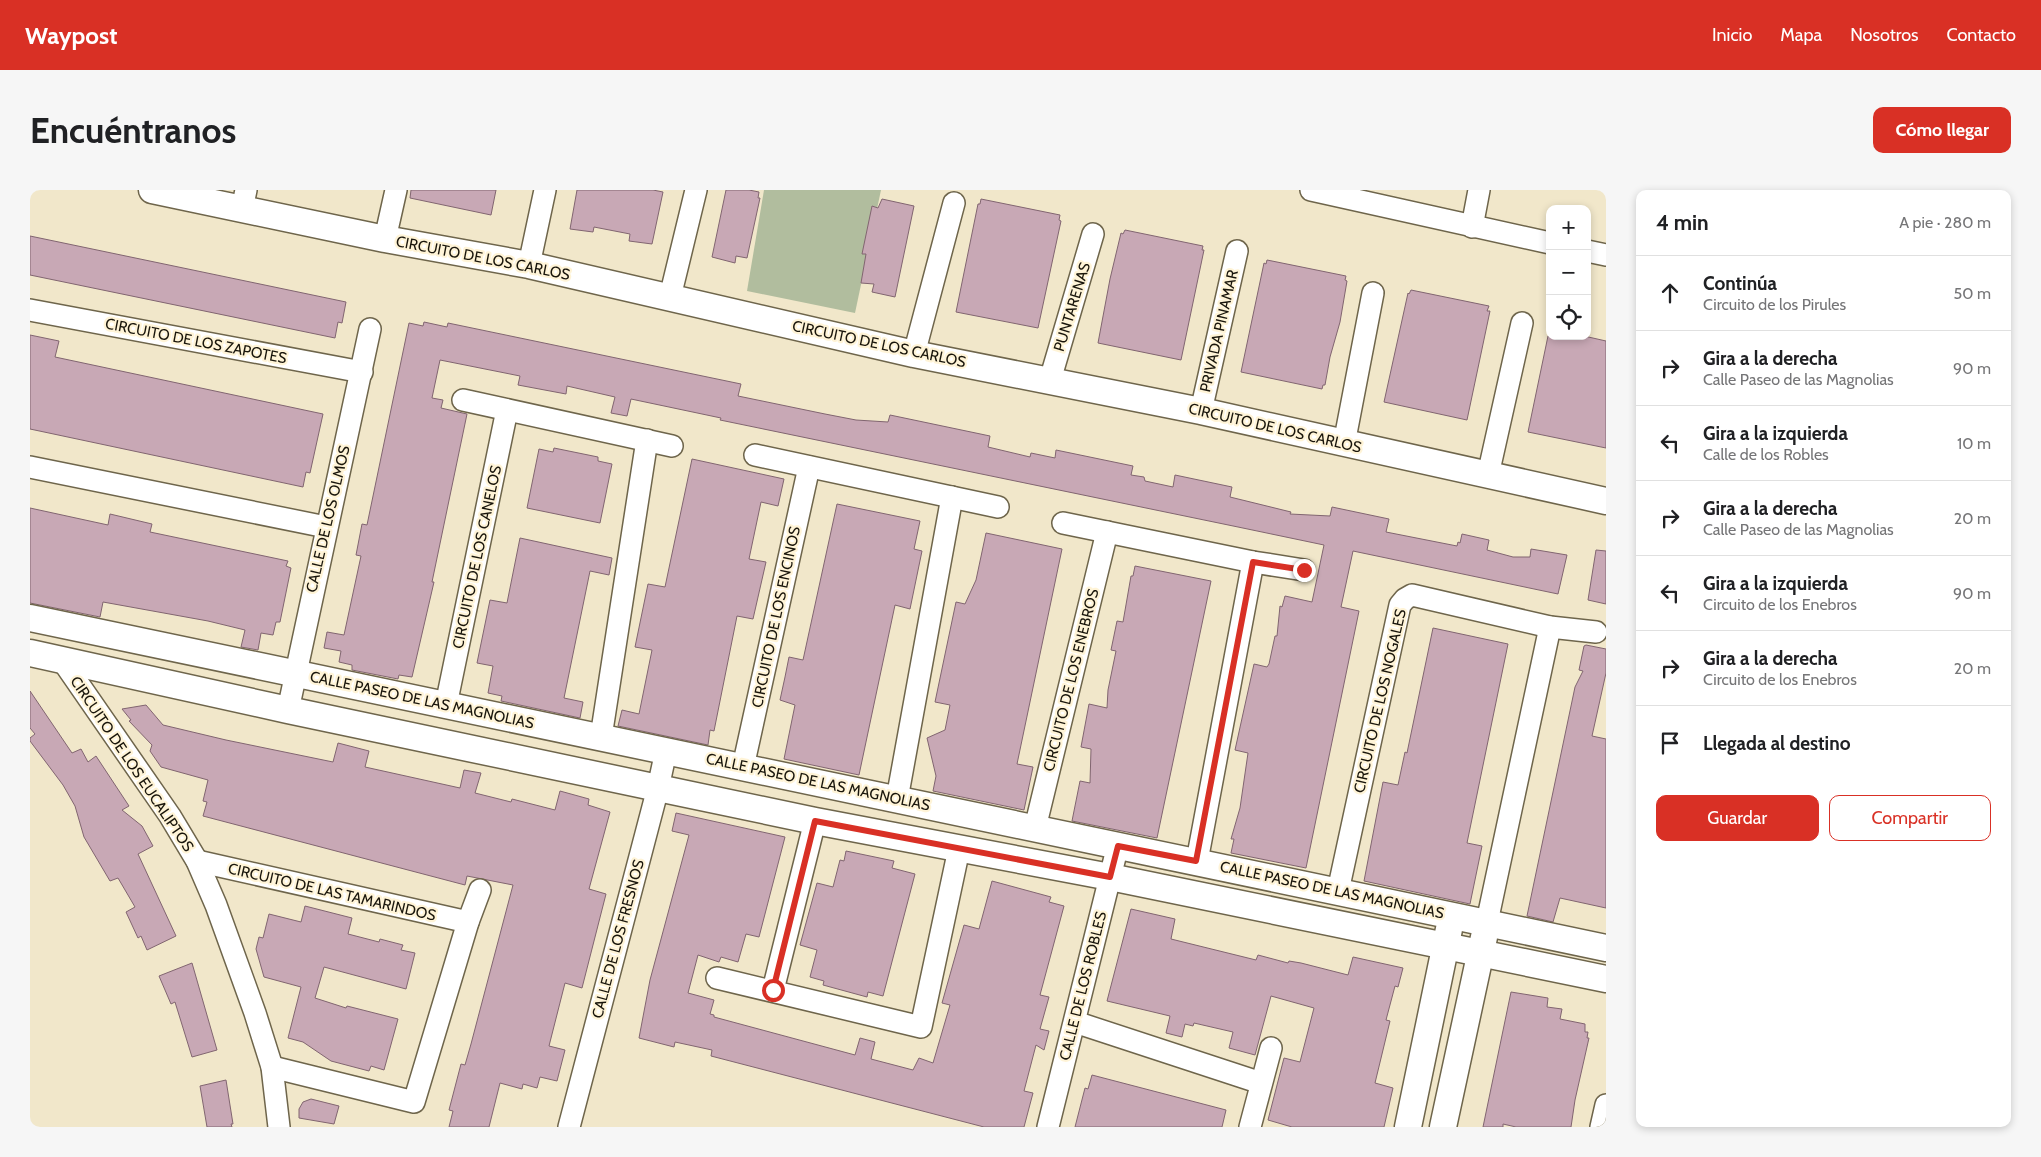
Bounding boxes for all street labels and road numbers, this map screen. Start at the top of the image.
street label: CIRCUITO DE LOS CARLOS [394,232,572,284]
street label: PUNTARENAS [1050,260,1094,354]
street label: PRIVADA PINAMAR [1196,268,1242,394]
street label: CIRCUITO DE LOS ZAPOTES [104,315,288,367]
street label: CIRCUITO DE LOS CARLOS [791,317,968,371]
street label: CIRCUITO DE LOS CARLOS [1187,399,1363,457]
street label: CALLE DE LOS OLMOS [302,444,354,594]
street label: CIRCUITO DE LOS CANELOS [449,464,505,650]
street label: CIRCUITO DE LOS ENCINOS [748,525,804,709]
street label: CIRCUITO DE LOS ENEBROS [1040,587,1102,773]
street label: CIRCUITO DE LOS NOGALES [1350,607,1410,795]
street label: CALLE PASEO DE LAS MAGNOLIAS [308,667,536,733]
street label: CIRCUITO DE LOS EUCALIPTOS [67,673,198,855]
street label: CALLE PASEO DE LAS MAGNOLIAS [704,749,932,815]
street label: CALLE PASEO DE LAS MAGNOLIAS [1218,857,1446,923]
street label: CALLE DE LOS FRESNOS [588,858,648,1020]
street label: CIRCUITO DE LAS TAMARINDOS [226,859,438,925]
street label: CALLE DE LOS ROBLES [1056,909,1110,1062]

